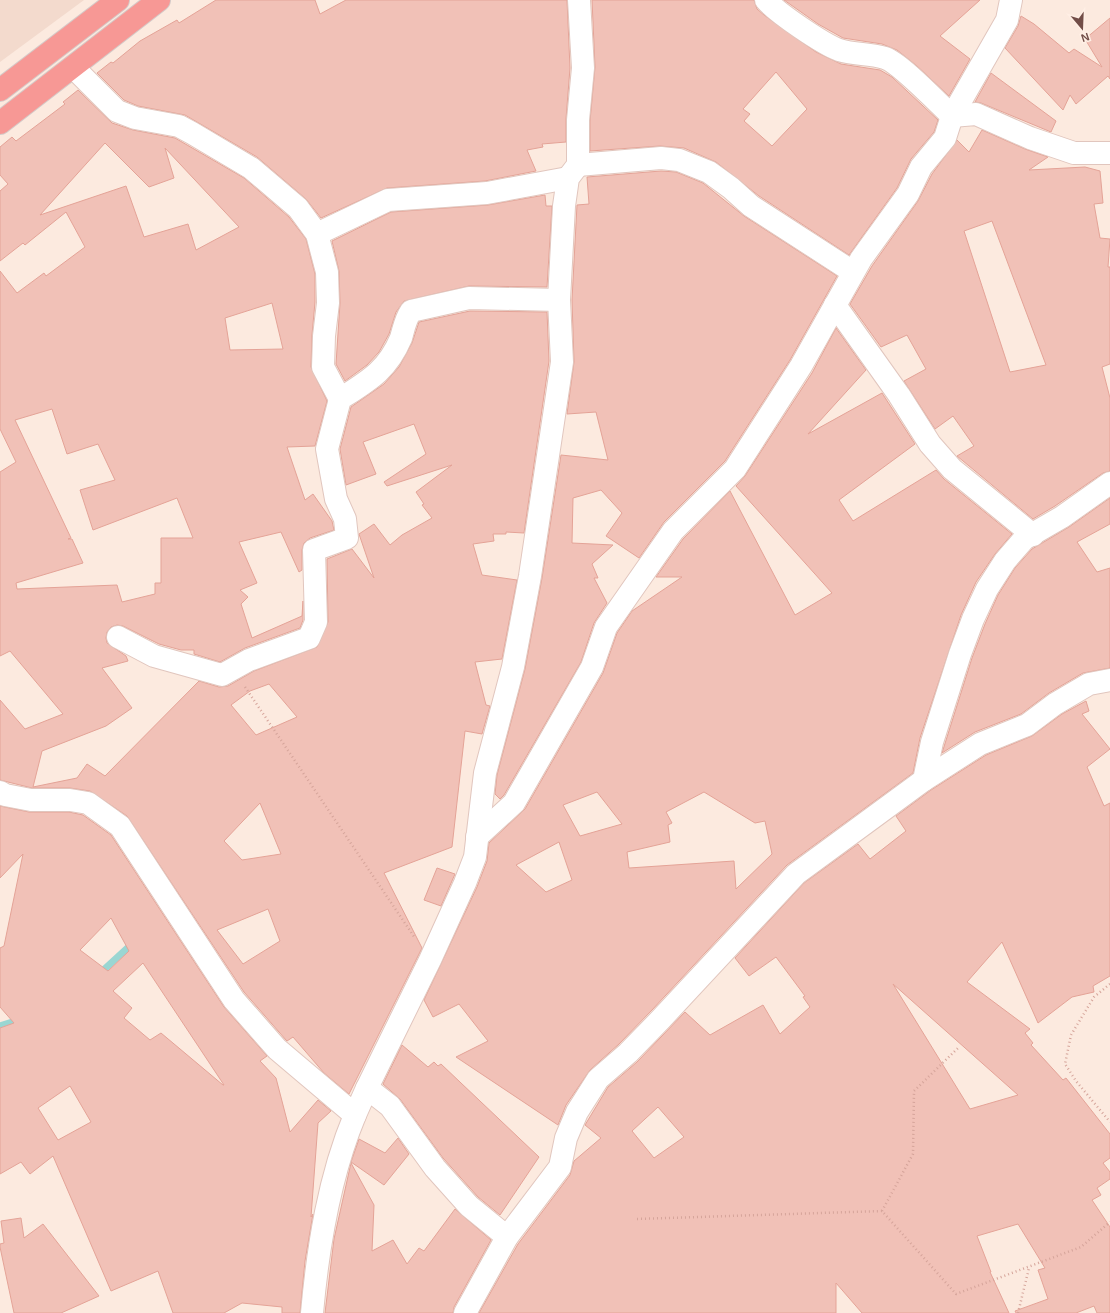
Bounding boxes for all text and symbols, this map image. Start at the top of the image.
north arrow [1062,8,1102,48]
text: N [1079,30,1091,44]

